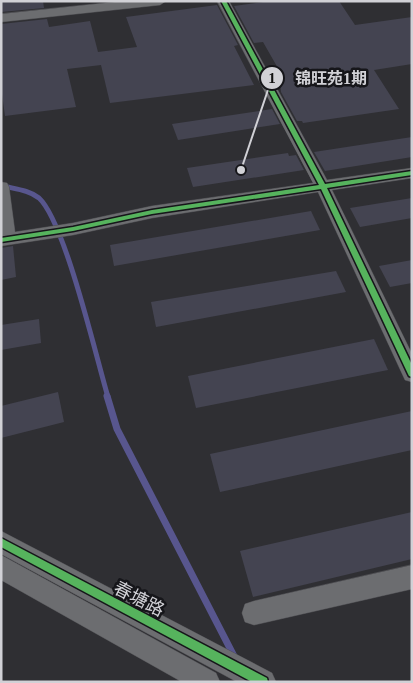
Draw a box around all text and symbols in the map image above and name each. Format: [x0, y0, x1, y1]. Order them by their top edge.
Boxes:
callout: 锦旺苑1期 [260, 62, 377, 93]
text: 锦旺苑1期 [295, 69, 367, 87]
text: 1 [268, 70, 276, 86]
street label: 春塘路 [110, 578, 168, 620]

